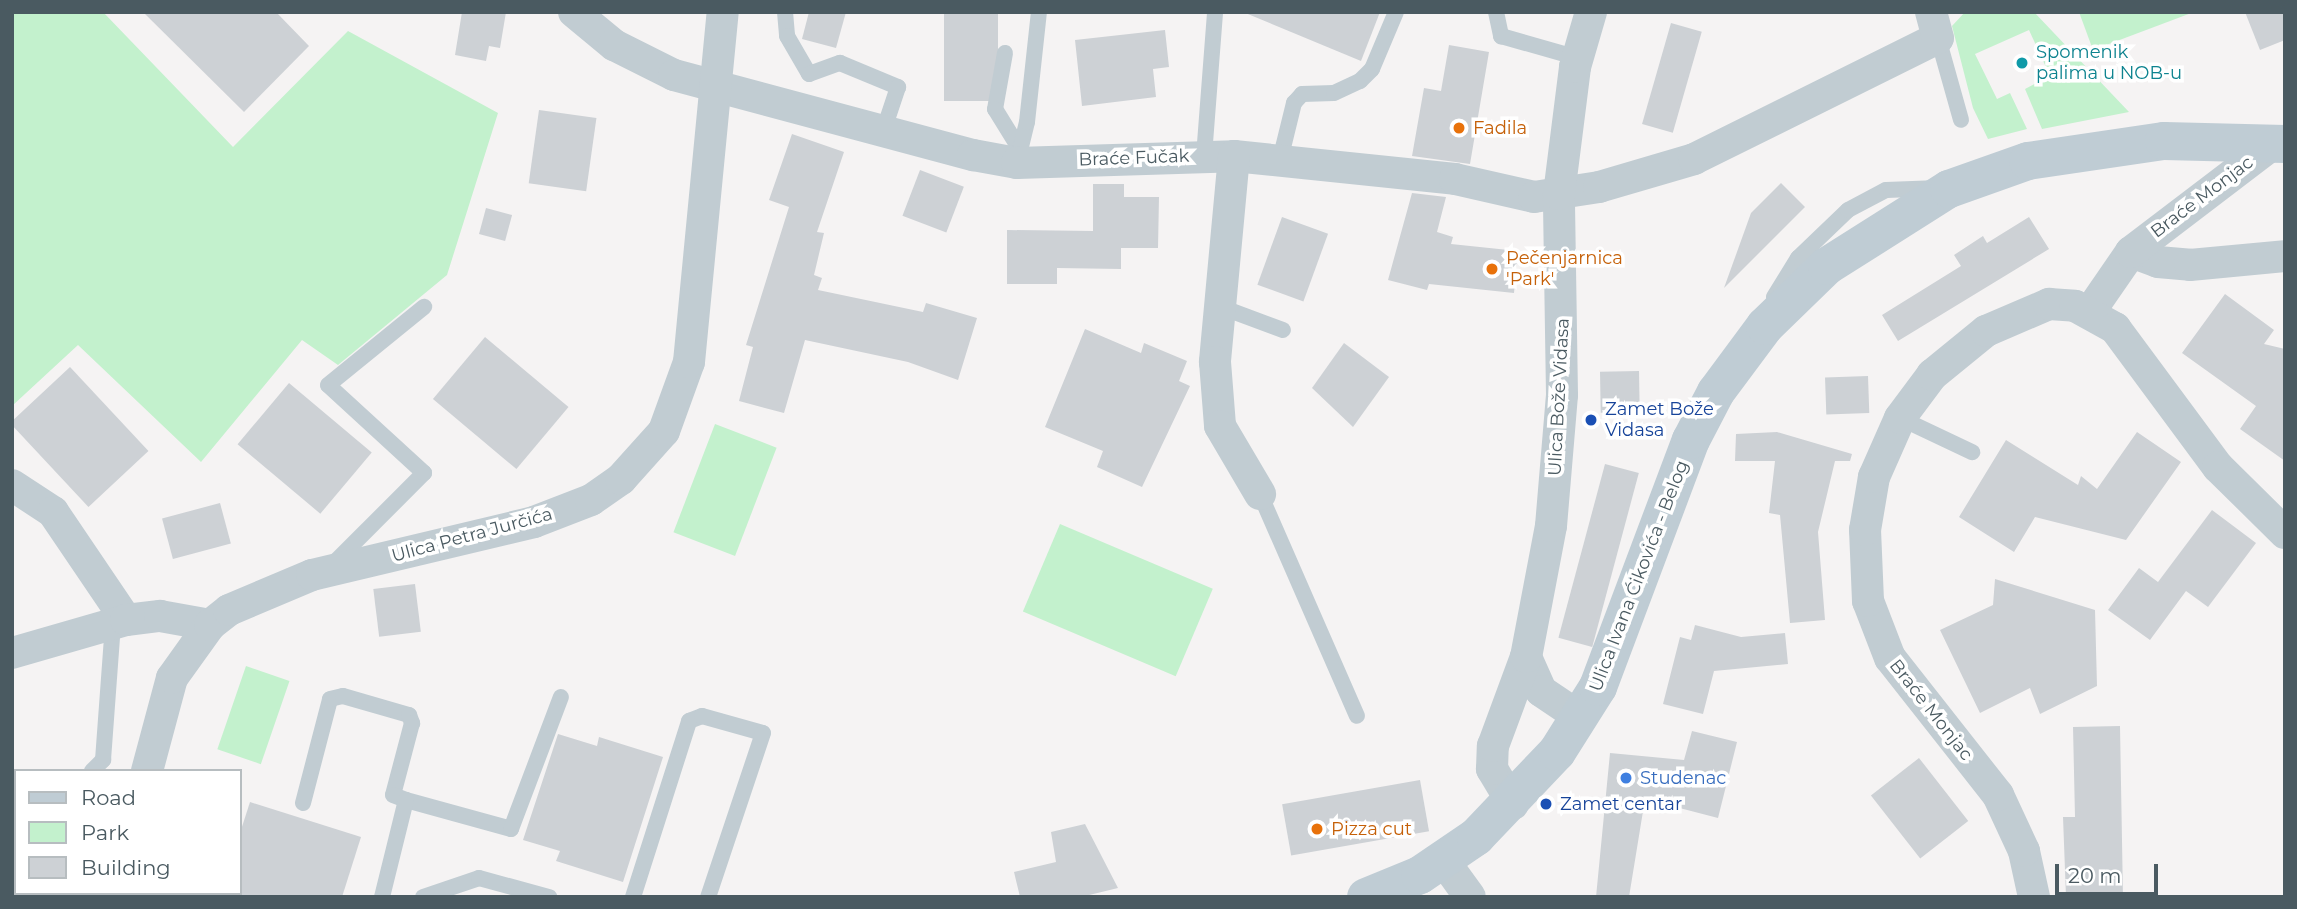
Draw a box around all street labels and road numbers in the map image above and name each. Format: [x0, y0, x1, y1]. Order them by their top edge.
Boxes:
street label: Braće Fučak [1078, 145, 1190, 171]
street label: Braće Monjac [2147, 151, 2257, 243]
street label: Ulica Bože Vidasa [1544, 318, 1574, 476]
street label: Ulica Ivana Ćikovića - Belog [1585, 457, 1693, 695]
street label: Ulica Petra Jurčića [389, 503, 555, 567]
street label: Braće Monjac [1885, 655, 1977, 765]

